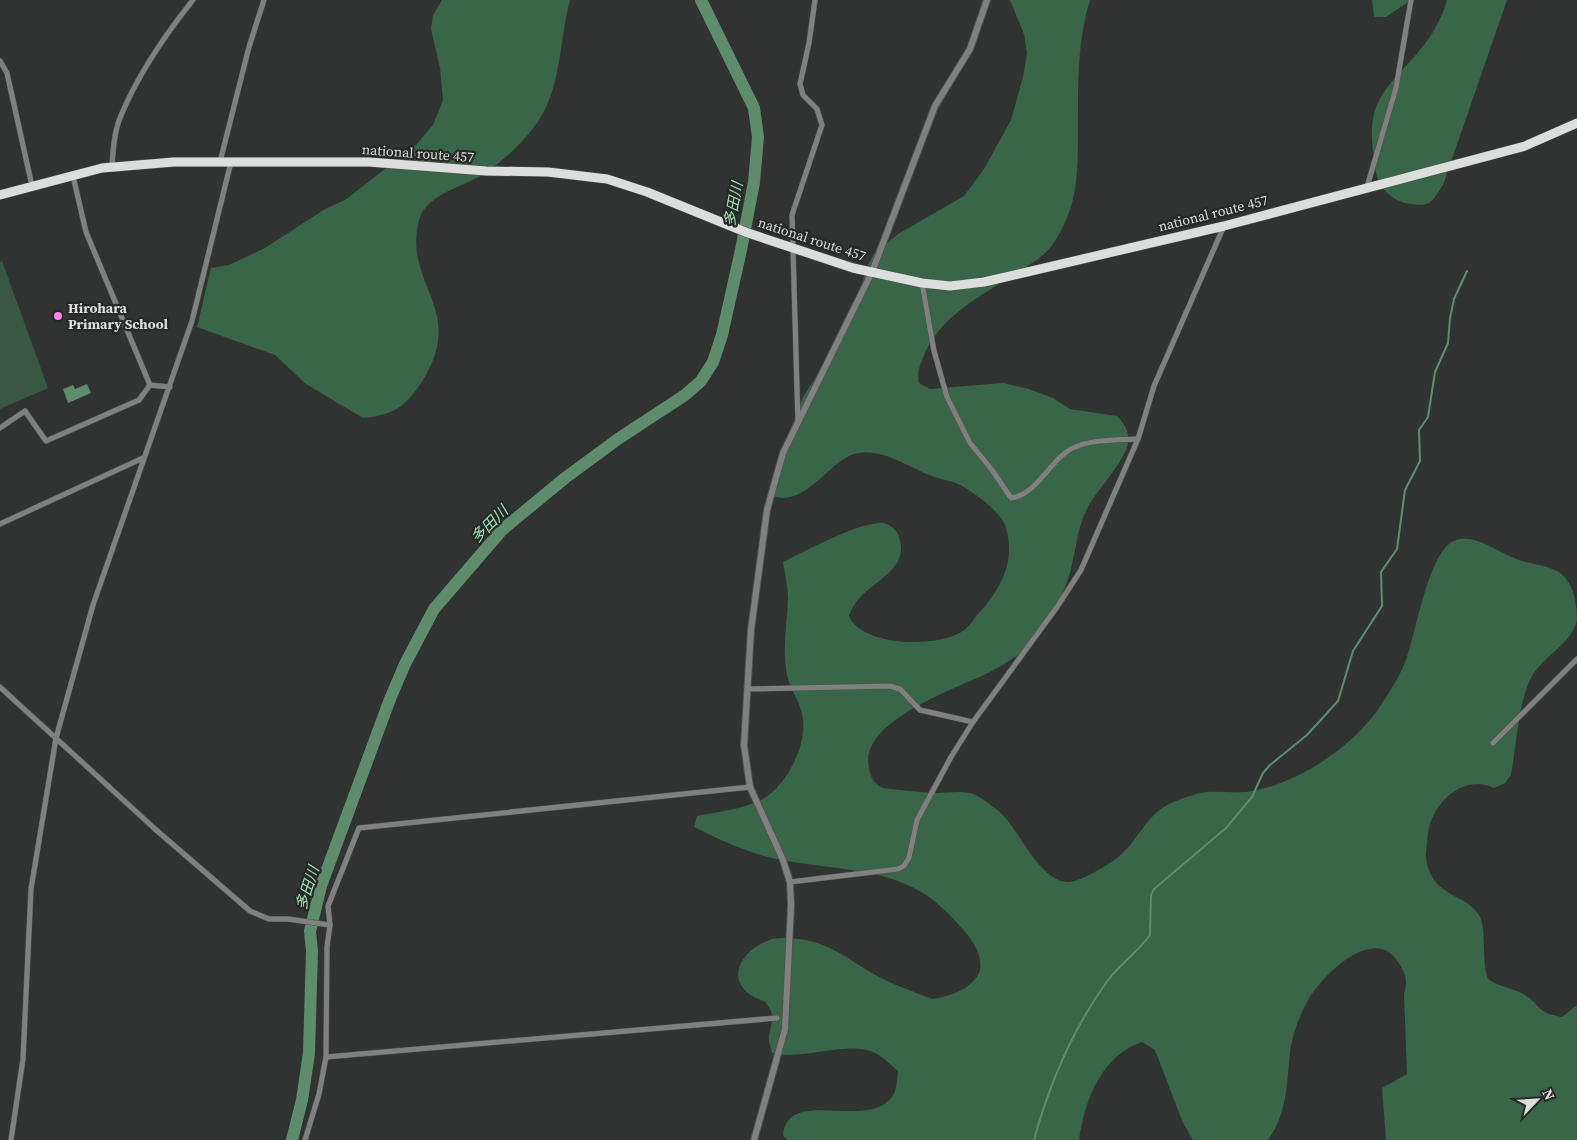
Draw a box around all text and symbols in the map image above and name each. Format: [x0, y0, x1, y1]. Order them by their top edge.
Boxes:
street label: national route 457 [361, 139, 475, 167]
water label: 多田川 [718, 178, 748, 228]
street label: national route 457 [1156, 190, 1270, 236]
street label: national route 457 [755, 212, 869, 266]
place label: Hirohara Primary School [68, 298, 169, 334]
marker: Hirohara Primary School [52, 310, 64, 322]
water label: 多田川 [466, 499, 514, 547]
water label: 多田川 [290, 861, 325, 913]
north arrow [1512, 1075, 1562, 1125]
text: N [1538, 1086, 1560, 1103]

